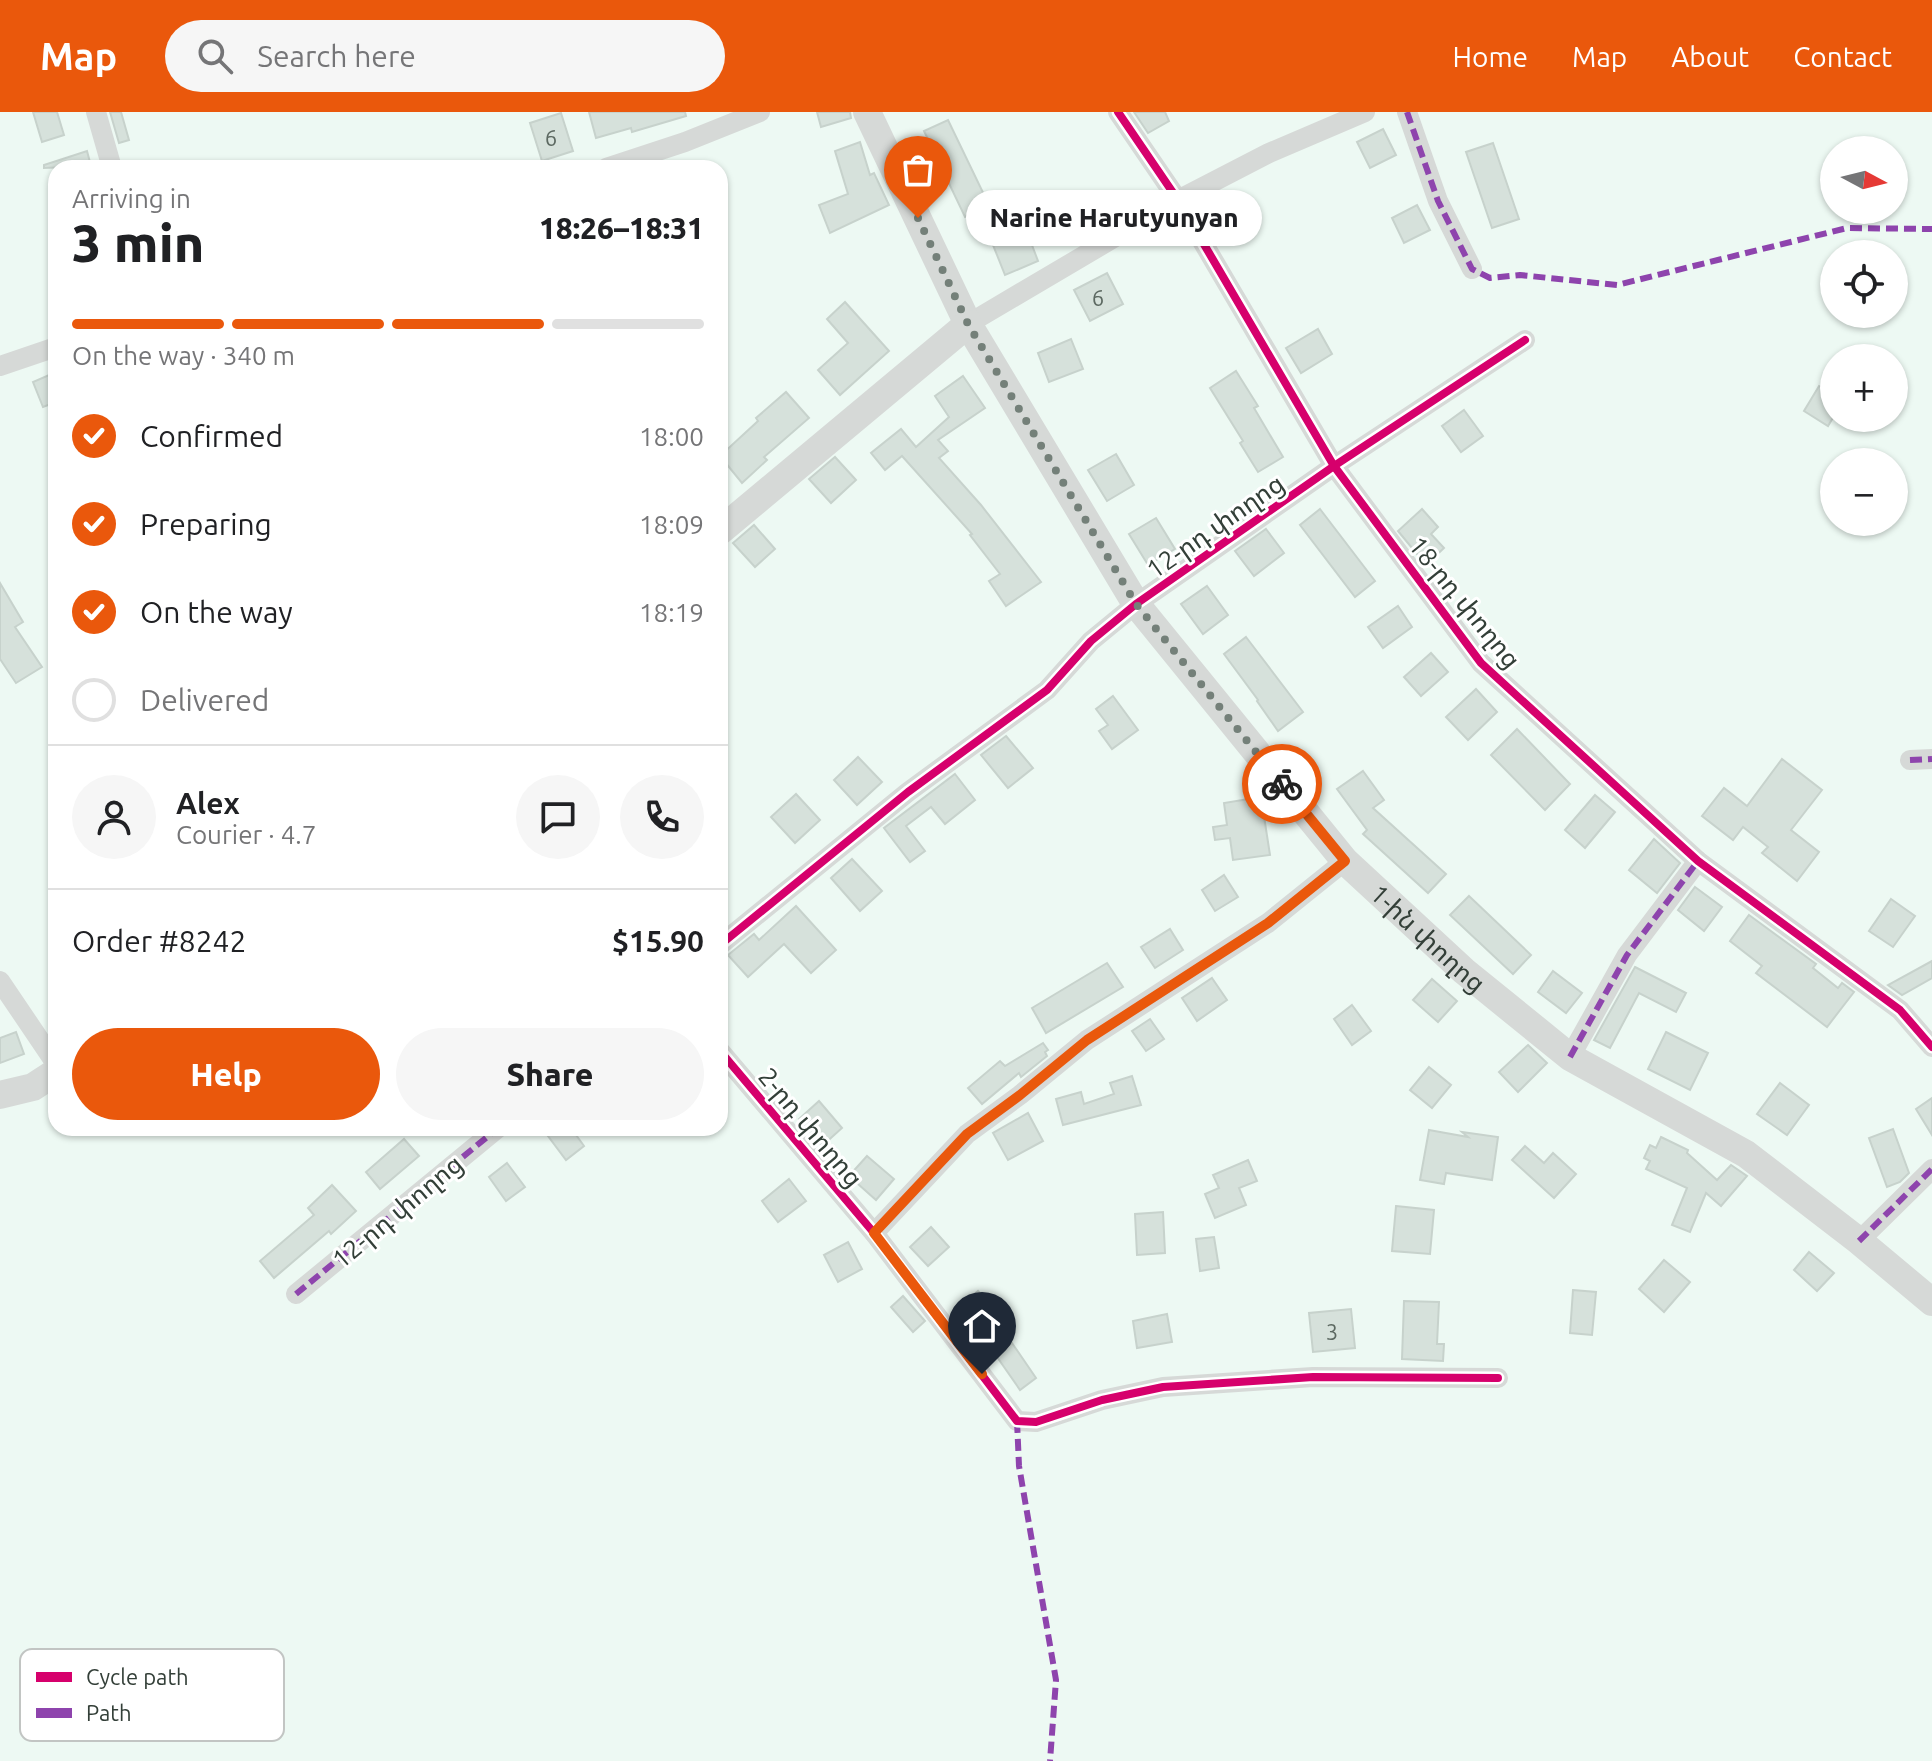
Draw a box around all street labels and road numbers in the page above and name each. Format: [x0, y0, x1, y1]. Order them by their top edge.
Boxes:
street label: 12-րդ փողոց [1141, 468, 1290, 585]
street label: 18-րդ փողոց [1402, 530, 1527, 674]
street label: 1-ին փողոց [1365, 878, 1492, 998]
street label: 2-րդ փողոց [752, 1062, 869, 1193]
street label: 12-րդ փողոց [326, 1148, 469, 1275]

